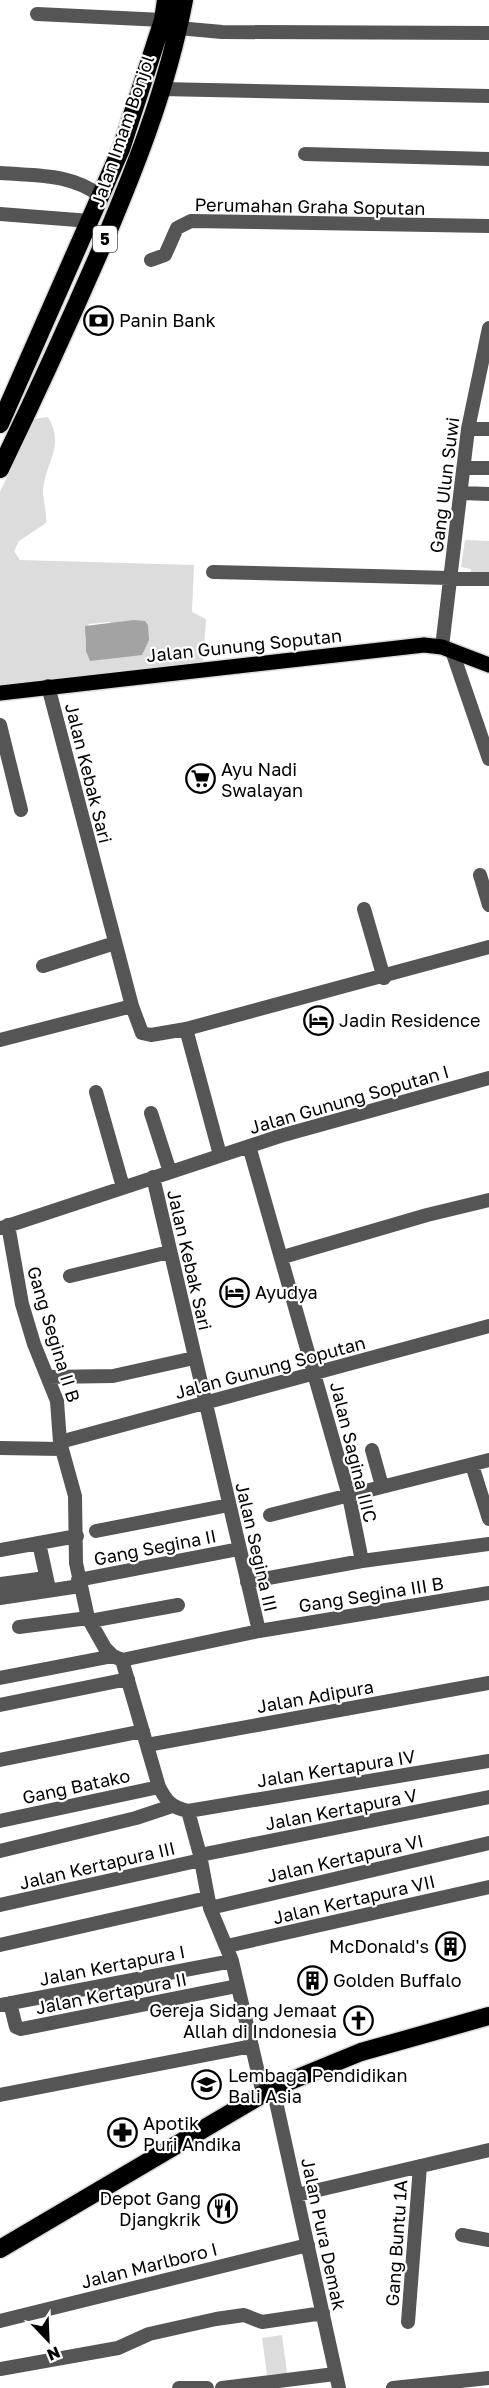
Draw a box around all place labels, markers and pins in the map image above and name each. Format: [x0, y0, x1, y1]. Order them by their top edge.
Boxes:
bank icon: Panin Bank [82, 304, 114, 336]
place label: Panin Bank [119, 309, 216, 331]
place label: Ayu Nadi Swalayan [221, 758, 303, 801]
supermarket icon: Ayu Nadi Swalayan [184, 763, 216, 795]
hotel icon: Jadin Residence [302, 1004, 334, 1036]
place label: Jadin Residence [339, 1009, 480, 1031]
hotel icon: Ayudya [218, 1276, 250, 1308]
place label: Ayudya [255, 1281, 318, 1303]
building icon: McDonald's [434, 1930, 466, 1962]
place label: McDonald's [329, 1935, 429, 1957]
building icon: Golden Buffalo [296, 1964, 328, 1996]
place label: Golden Buffalo [333, 1969, 462, 1991]
place label: Gereja Sidang Jemaat Allah di Indonesia [149, 1999, 337, 2042]
church icon: Gereja Sidang Jemaat Allah di Indonesia [342, 2004, 374, 2036]
place label: Lembaga Pendidikan Bali Asia [228, 2064, 408, 2107]
school or university icon: Lembaga Pendidikan Bali Asia [191, 2069, 223, 2101]
place label: Apotik Puri Andika [143, 2112, 241, 2155]
pharmacy icon: Apotik Puri Andika [106, 2117, 138, 2149]
place label: Depot Gang Djangkrik [99, 2187, 201, 2230]
restaurant icon: Depot Gang Djangkrik [206, 2192, 238, 2224]

